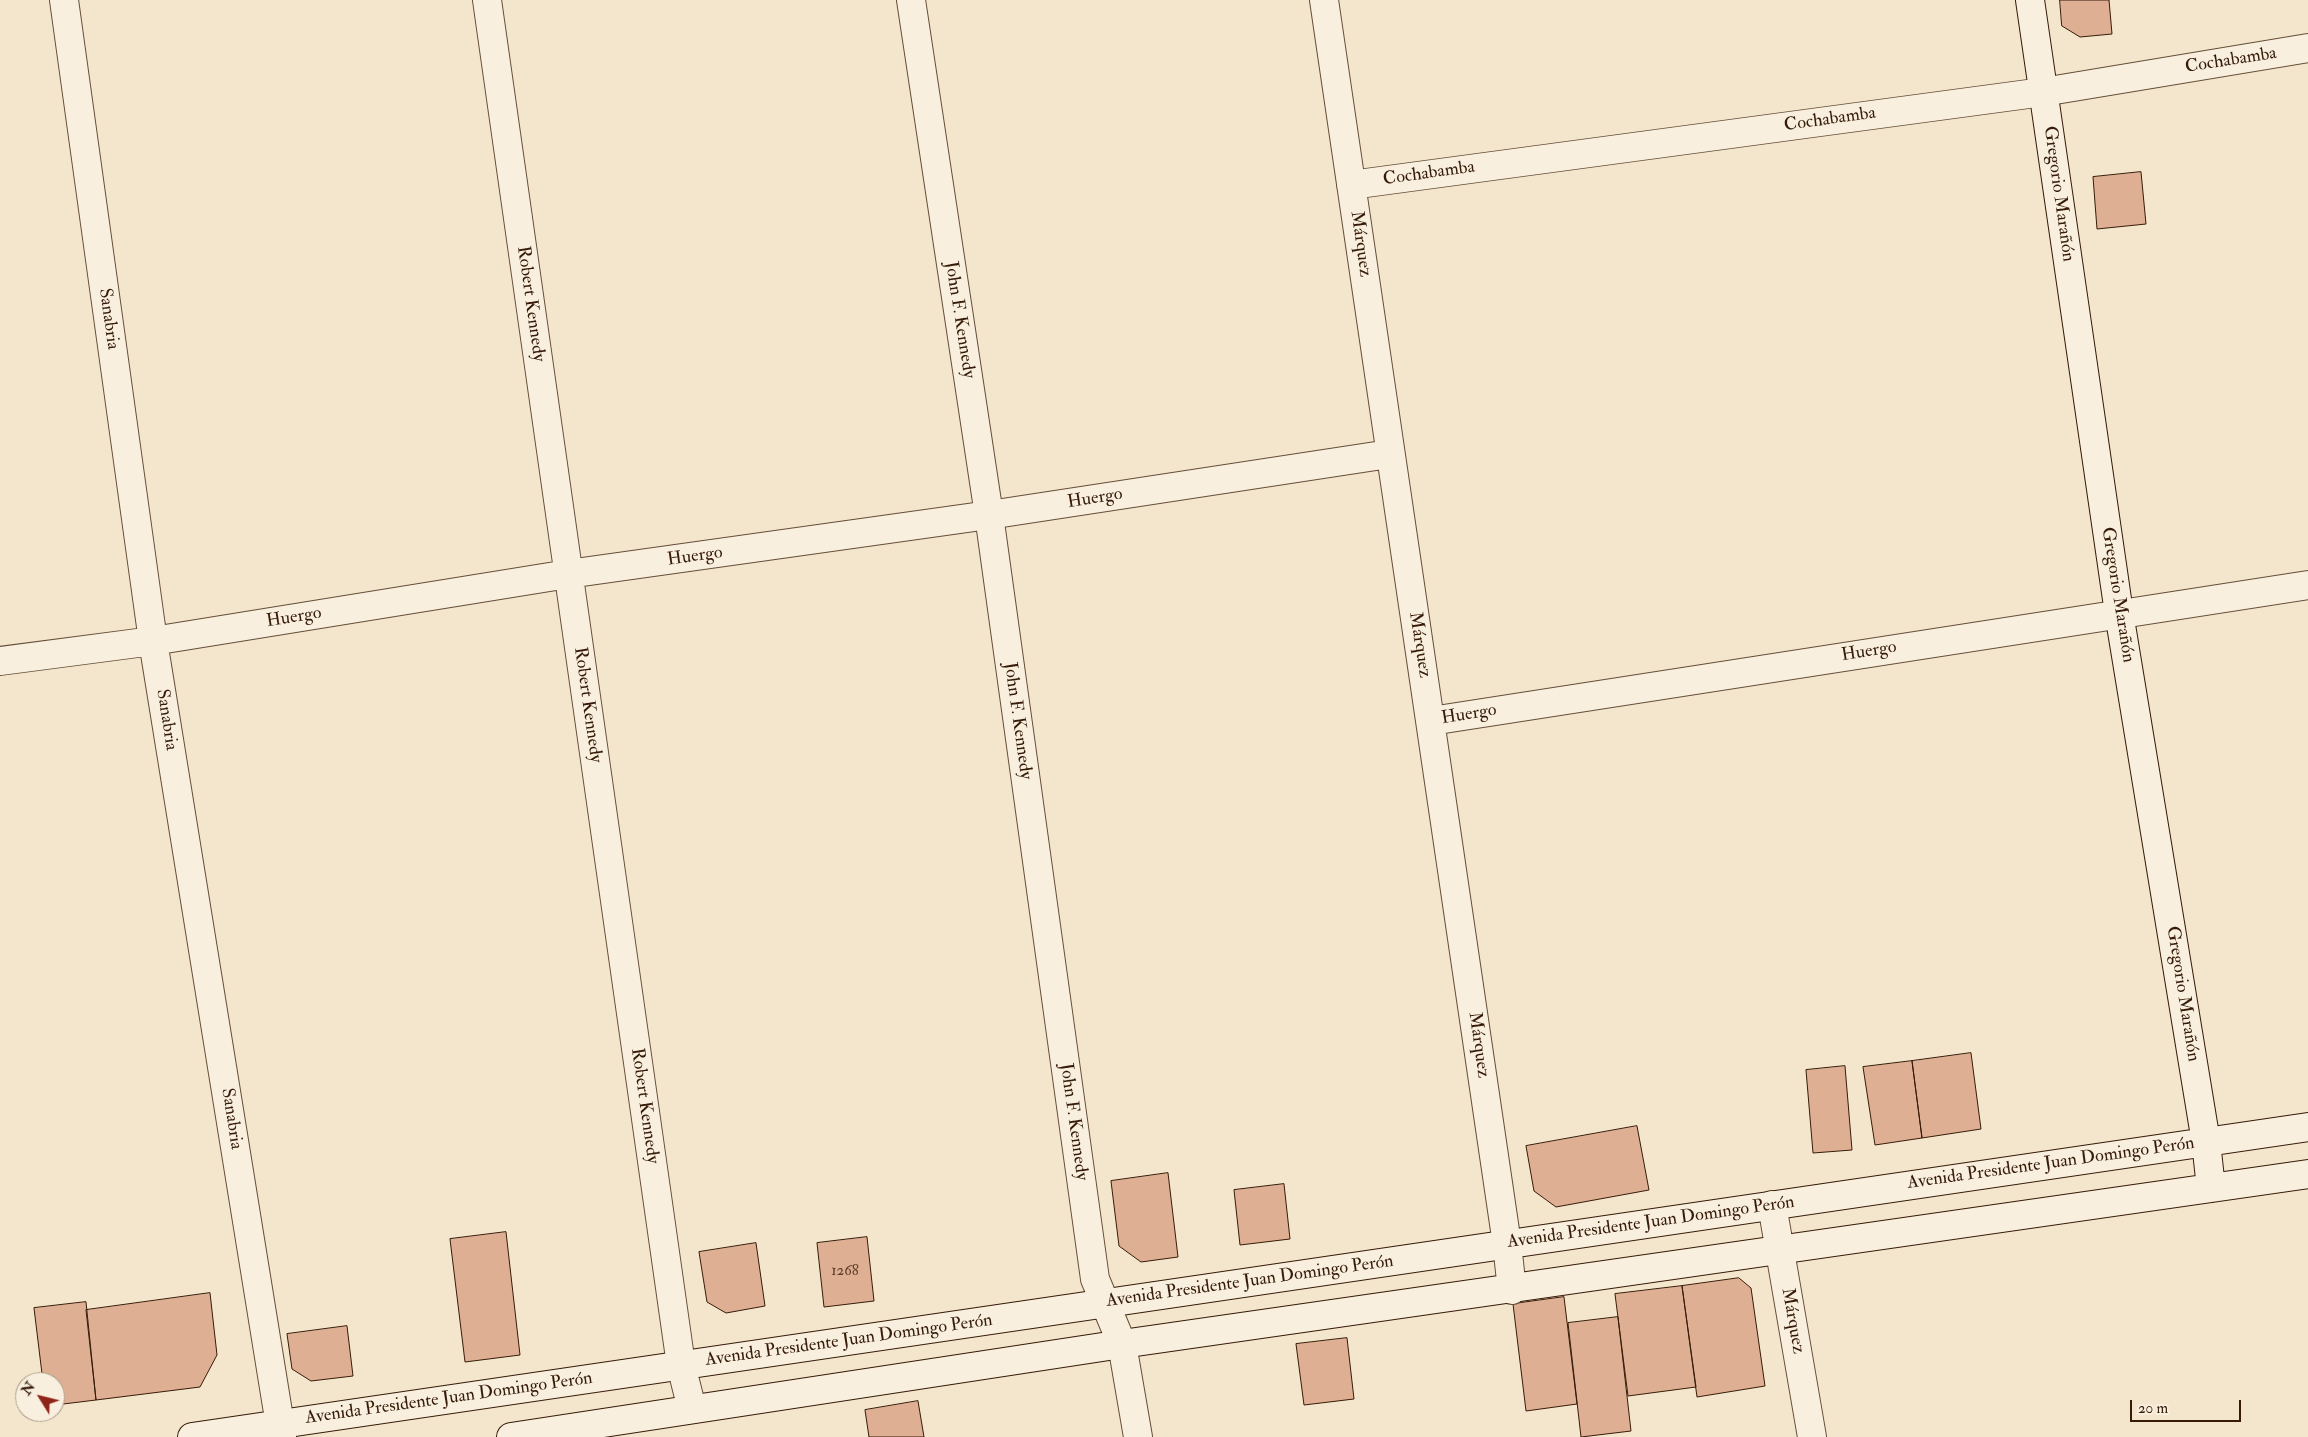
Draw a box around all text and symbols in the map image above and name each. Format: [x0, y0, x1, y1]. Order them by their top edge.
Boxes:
street label: Cochabamba [2184, 43, 2278, 79]
street label: Cochabamba [1783, 103, 1877, 137]
street label: Gregorio Marañón [2038, 125, 2078, 263]
street label: Cochabamba [1382, 157, 1476, 191]
street label: Márquez [1345, 210, 1375, 278]
street label: Robert Kennedy [511, 245, 549, 363]
street label: John F. Kennedy [939, 260, 979, 380]
street label: Sanabria [93, 287, 123, 351]
street label: Huergo [1066, 484, 1124, 514]
street label: Gregorio Marañón [2096, 526, 2138, 664]
street label: Huergo [666, 542, 724, 572]
street label: Huergo [265, 603, 323, 633]
street label: Márquez [1403, 611, 1435, 679]
street label: Huergo [1840, 637, 1898, 667]
street label: Robert Kennedy [568, 646, 606, 764]
street label: John F. Kennedy [998, 661, 1036, 781]
street label: Sanabria [151, 688, 181, 752]
street label: Huergo [1440, 700, 1498, 730]
street label: Gregorio Marañón [2161, 925, 2203, 1063]
street label: Márquez [1463, 1011, 1493, 1079]
street label: Robert Kennedy [625, 1047, 663, 1165]
street label: John F. Kennedy [1054, 1062, 1092, 1182]
street label: Sanabria [216, 1087, 246, 1151]
street label: Avenida Presidente Juan Domingo Perón [1906, 1133, 2196, 1195]
street label: Avenida Presidente Juan Domingo Perón [1506, 1192, 1796, 1254]
street label: Avenida Presidente Juan Domingo Perón [1105, 1251, 1395, 1313]
house number: 1268 [831, 1263, 859, 1281]
street label: Márquez [1776, 1286, 1808, 1356]
street label: Avenida Presidente Juan Domingo Perón [704, 1310, 994, 1372]
street label: Avenida Presidente Juan Domingo Perón [304, 1368, 594, 1430]
north arrow [15, 1372, 65, 1422]
text: N [18, 1378, 39, 1399]
scale bar [2133, 1390, 2244, 1422]
text: 20 m [2138, 1399, 2168, 1418]

